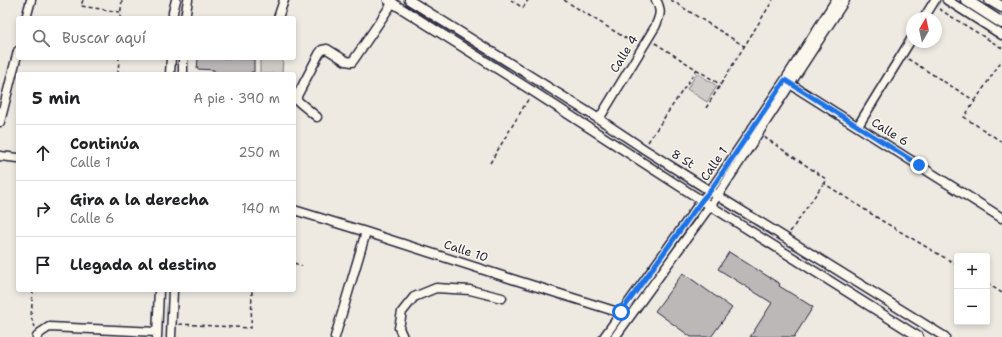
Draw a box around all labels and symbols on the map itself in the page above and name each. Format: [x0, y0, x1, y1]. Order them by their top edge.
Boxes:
north arrow [906, 12, 942, 48]
street label: Calle 4 [606, 32, 642, 76]
street label: Calle 6 [868, 114, 912, 150]
street label: Calle 1 [697, 144, 731, 184]
street label: 8 St [668, 146, 698, 172]
route end [910, 156, 928, 174]
street label: Calle 10 [442, 236, 490, 266]
route start [612, 303, 630, 321]

